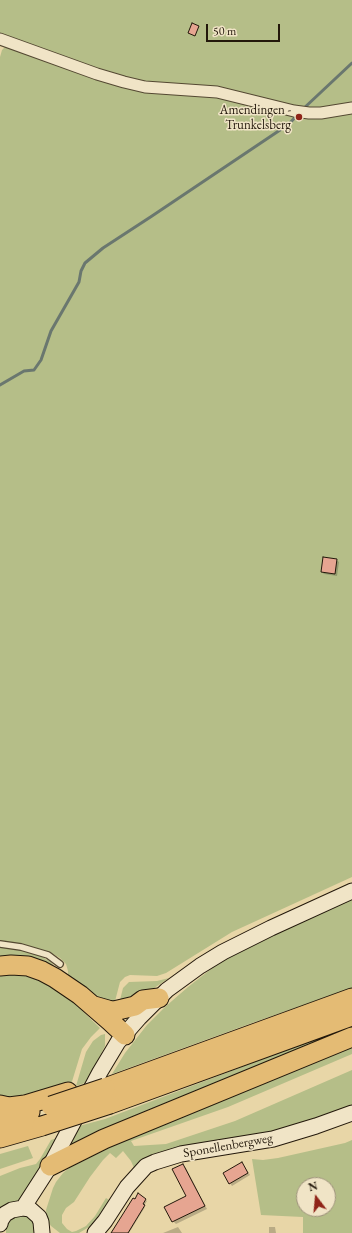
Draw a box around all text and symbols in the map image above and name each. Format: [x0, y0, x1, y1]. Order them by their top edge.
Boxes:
scale bar [208, 16, 282, 42]
text: 50 m [213, 23, 236, 39]
place label: Amendingen - Trunkelsberg [220, 102, 291, 133]
marker: Amendingen - Trunkelsberg [294, 112, 304, 122]
street label: Sponellenbergweg [182, 1130, 274, 1162]
north arrow [296, 1177, 336, 1217]
text: N [307, 1178, 319, 1194]

